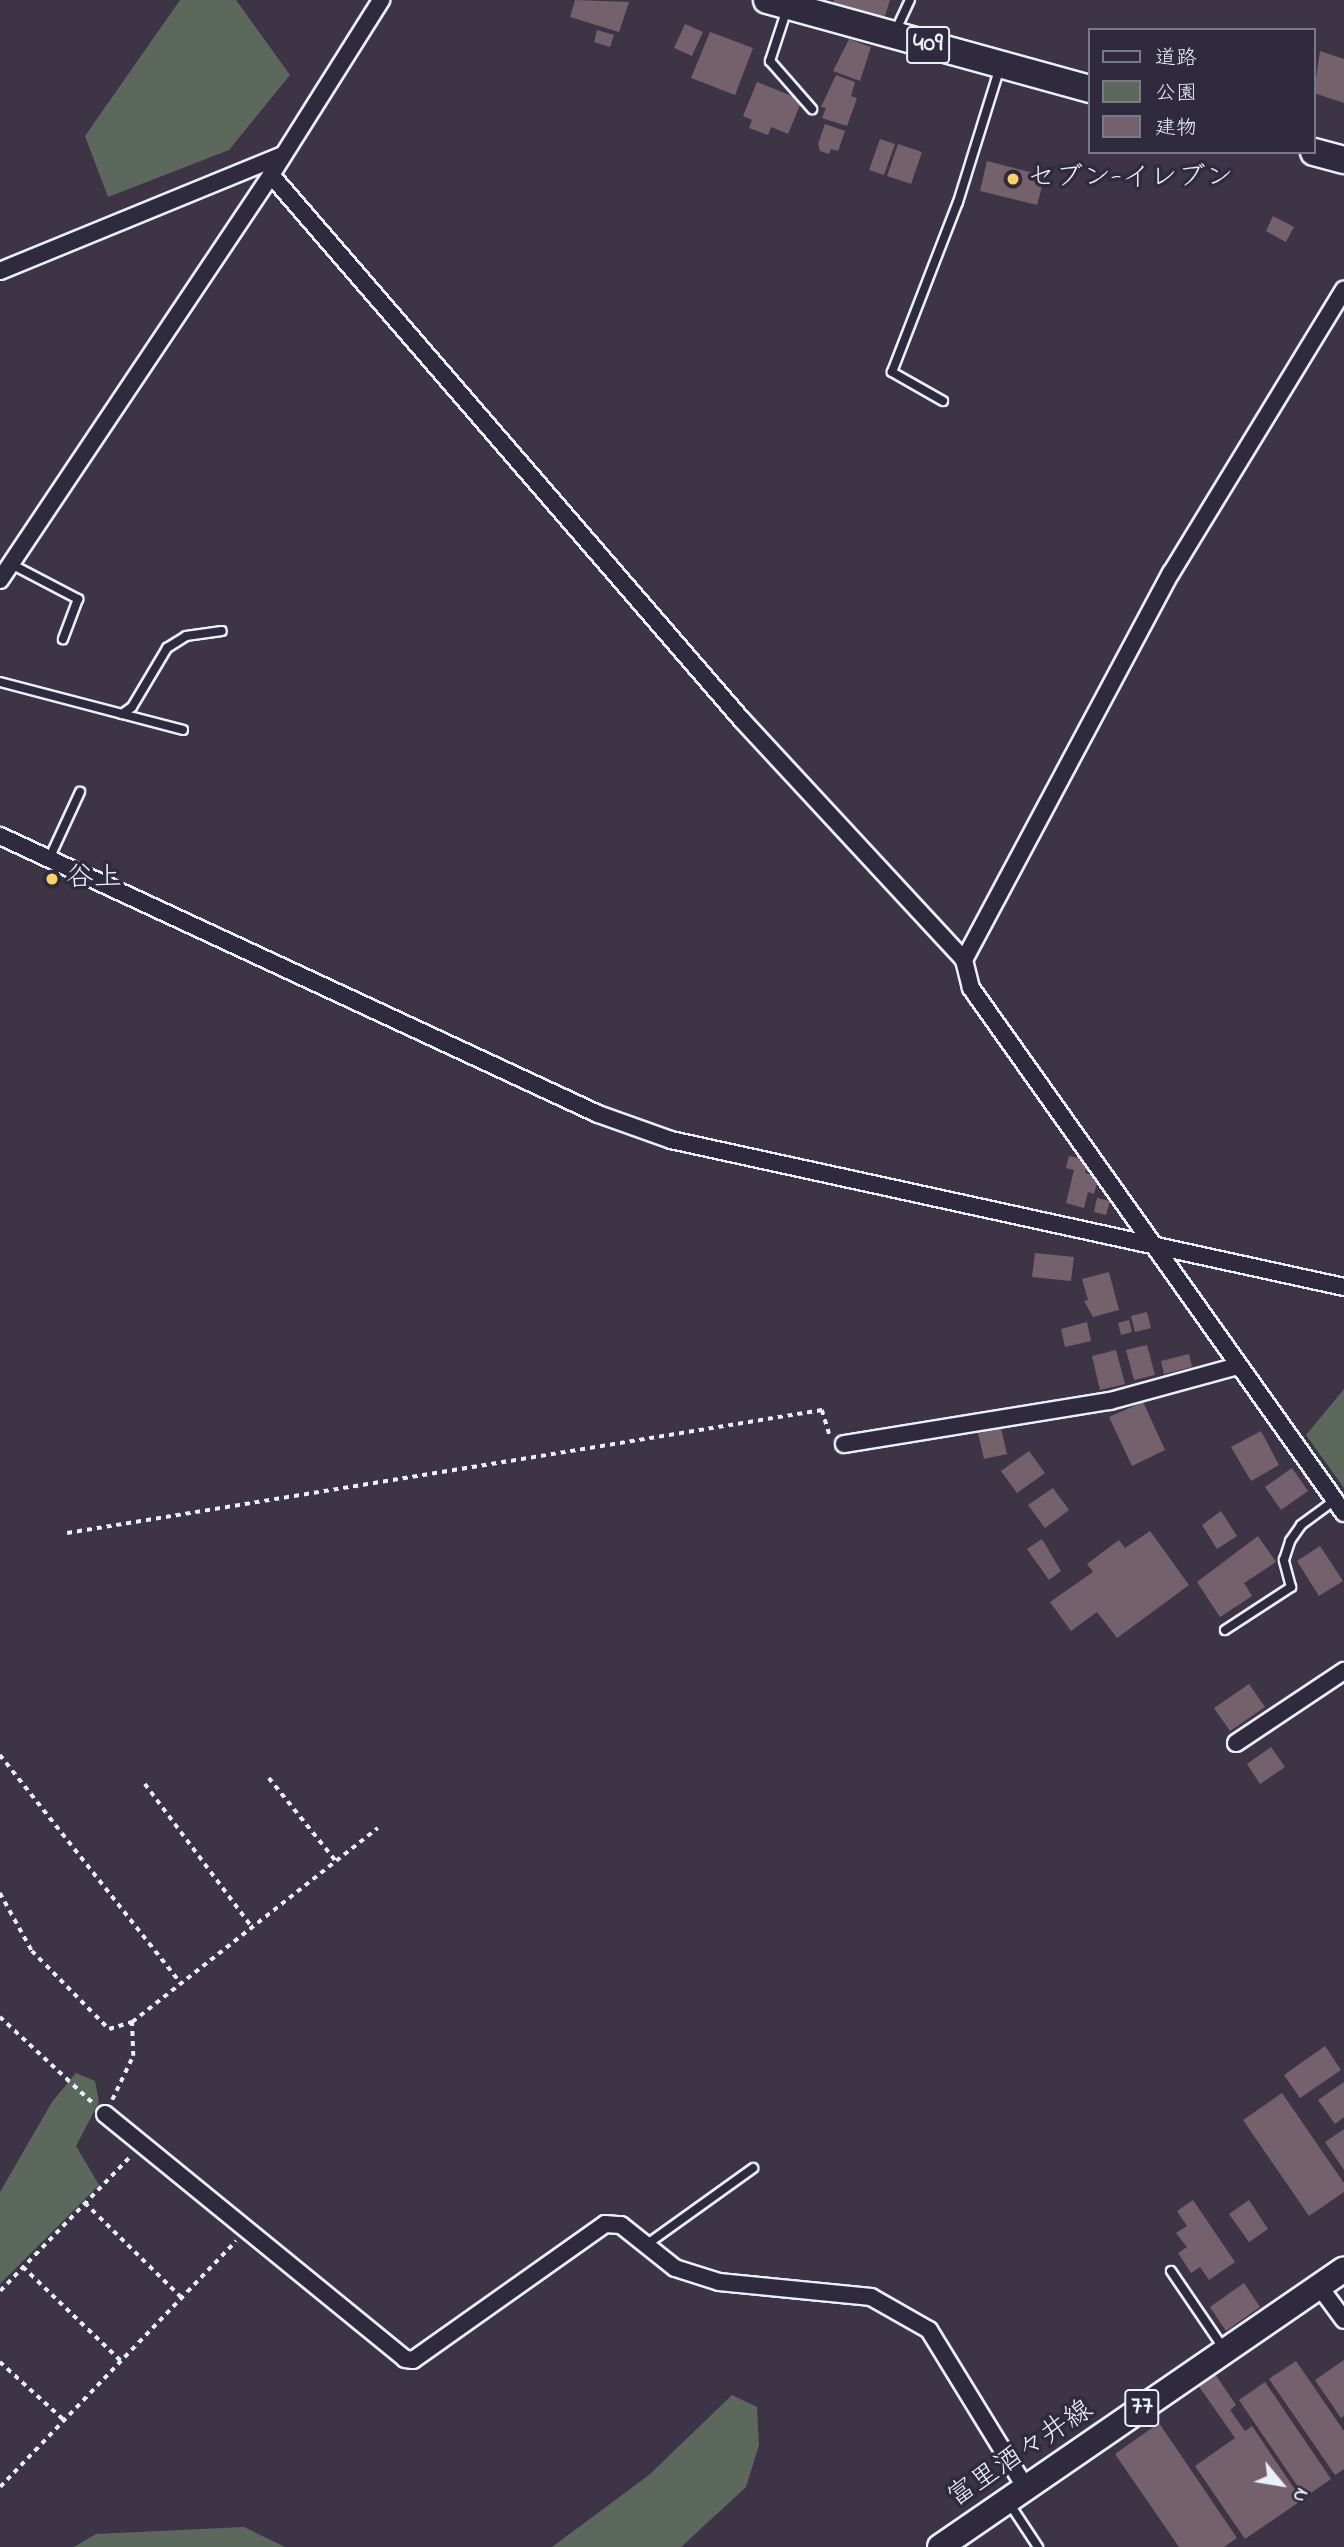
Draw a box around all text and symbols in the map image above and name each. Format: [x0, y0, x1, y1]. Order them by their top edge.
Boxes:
road number: 409 [905, 22, 951, 68]
legend [1088, 28, 1316, 154]
text: 道路 [1155, 44, 1197, 74]
text: 公園 [1155, 79, 1197, 109]
text: 建物 [1155, 114, 1197, 144]
place label: セブン-イレブン [1027, 162, 1233, 196]
marker: セブン-イレブン [1005, 171, 1021, 187]
place label: 谷上 [66, 862, 122, 896]
marker: 谷上 [44, 871, 60, 887]
road number: 77 [1123, 2386, 1161, 2430]
street label: 富里酒々井線 [942, 2394, 1100, 2516]
north arrow [1246, 2449, 1316, 2519]
text: N [1285, 2482, 1315, 2507]

